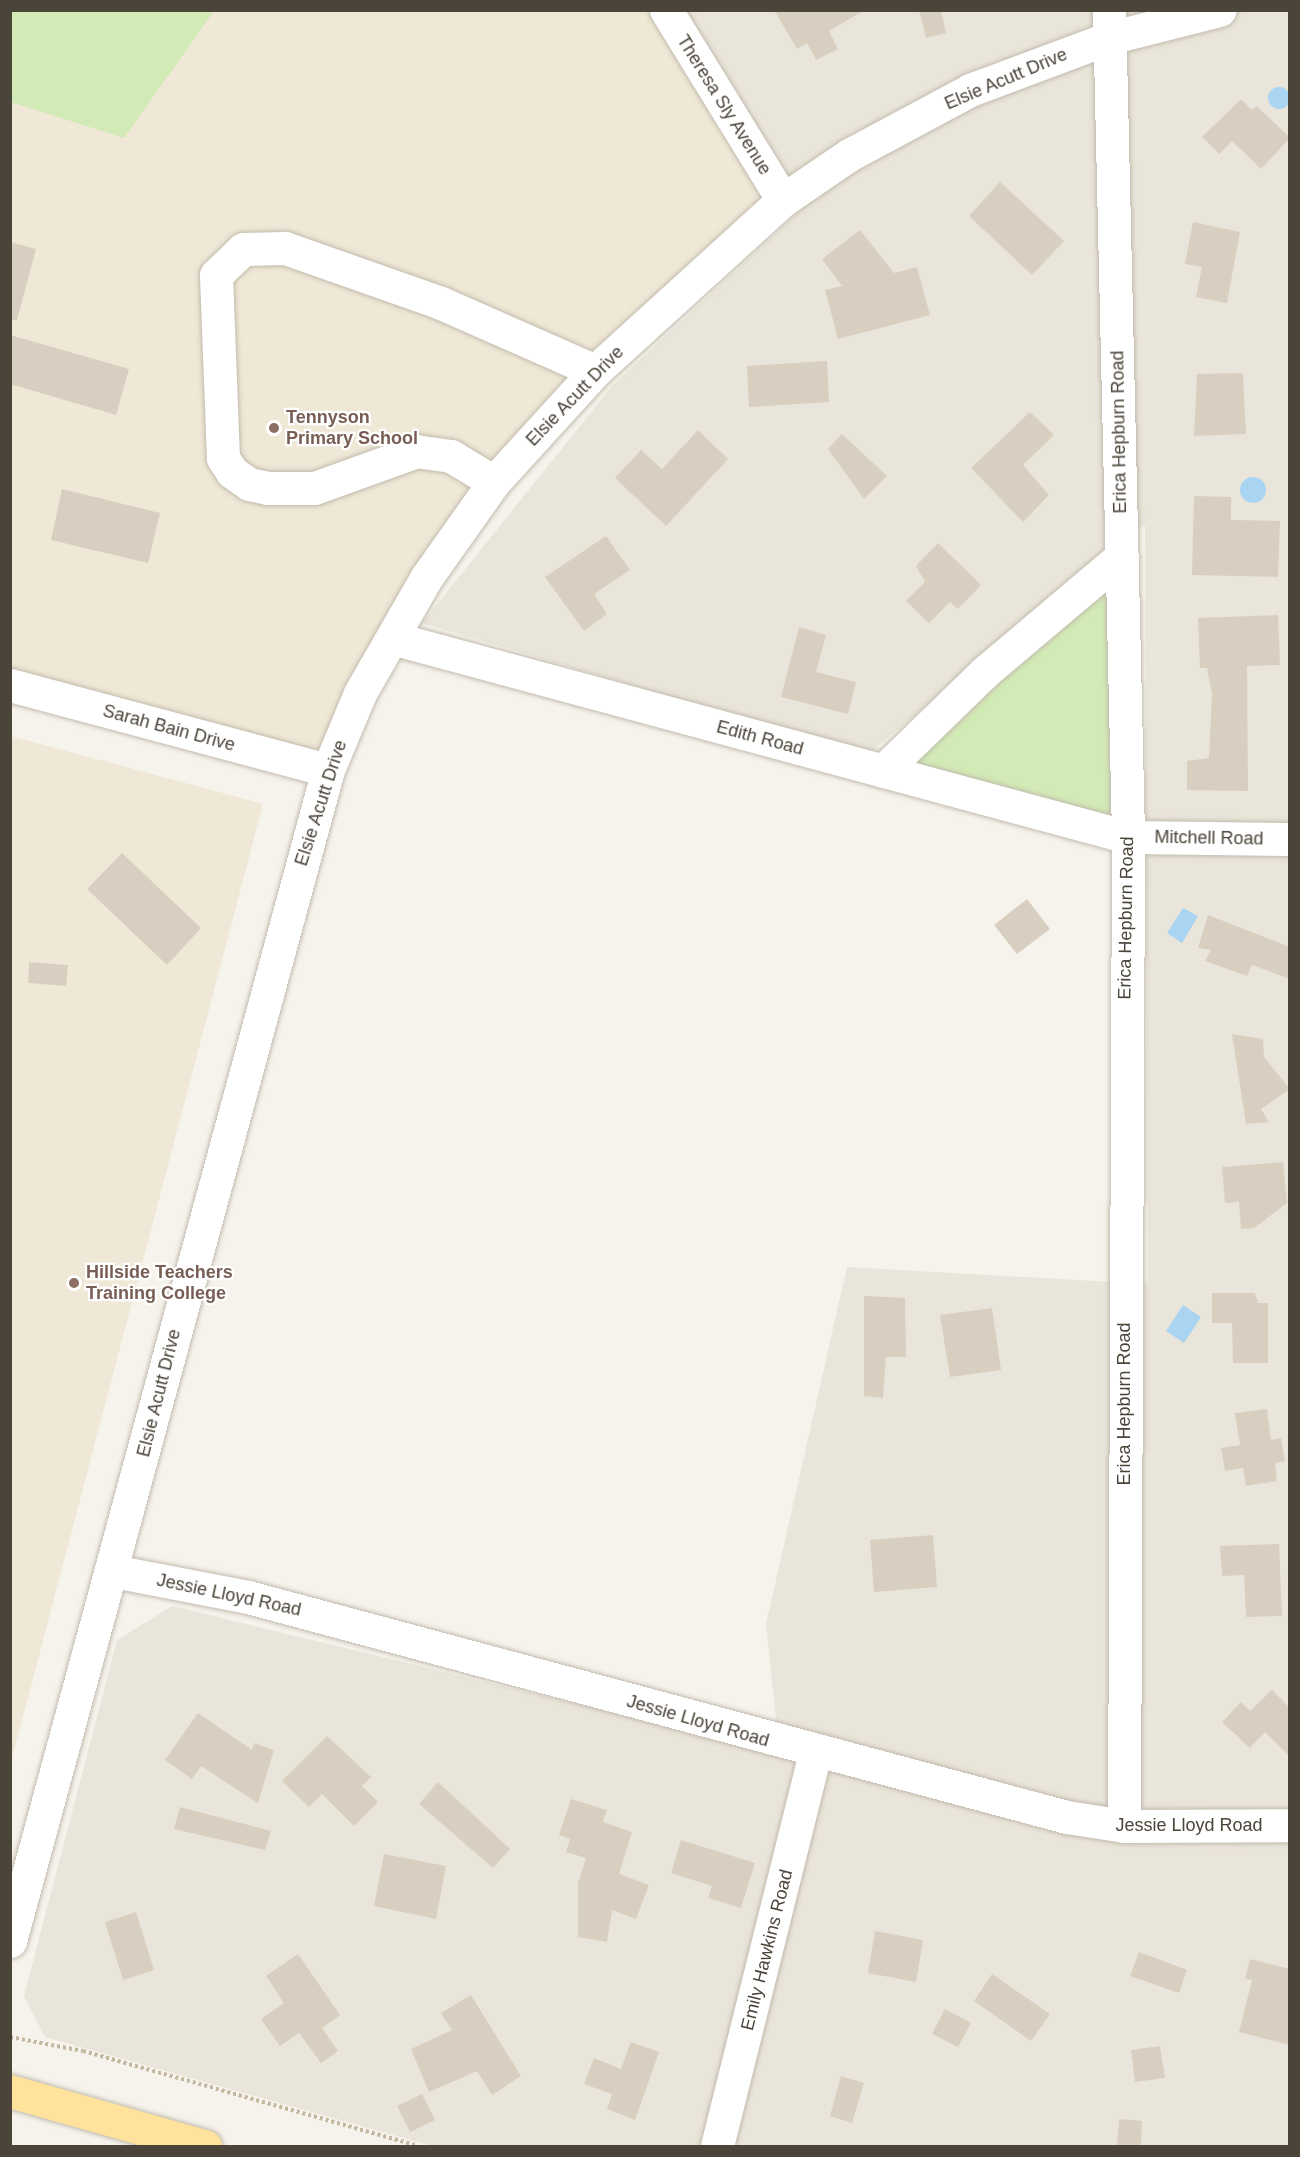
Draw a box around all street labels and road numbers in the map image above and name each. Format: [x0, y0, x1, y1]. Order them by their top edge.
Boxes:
street label: Theresa Sly Avenue [672, 31, 776, 179]
street label: Elsie Acutt Drive [941, 43, 1071, 115]
street label: Elsie Acutt Drive [521, 341, 629, 451]
street label: Erica Hepburn Road [1107, 350, 1131, 514]
street label: Sarah Bain Drive [100, 700, 238, 756]
street label: Edith Road [714, 716, 806, 760]
street label: Elsie Acutt Drive [290, 737, 352, 869]
street label: Mitchell Road [1154, 826, 1264, 850]
street label: Erica Hepburn Road [1114, 836, 1138, 1000]
street label: Erica Hepburn Road [1113, 1322, 1135, 1486]
street label: Elsie Acutt Drive [133, 1326, 185, 1460]
street label: Jessie Lloyd Road [155, 1569, 303, 1621]
street label: Jessie Lloyd Road [624, 1690, 772, 1752]
street label: Jessie Lloyd Road [1115, 1814, 1263, 1836]
street label: Emily Hawkins Road [737, 1867, 797, 2033]

